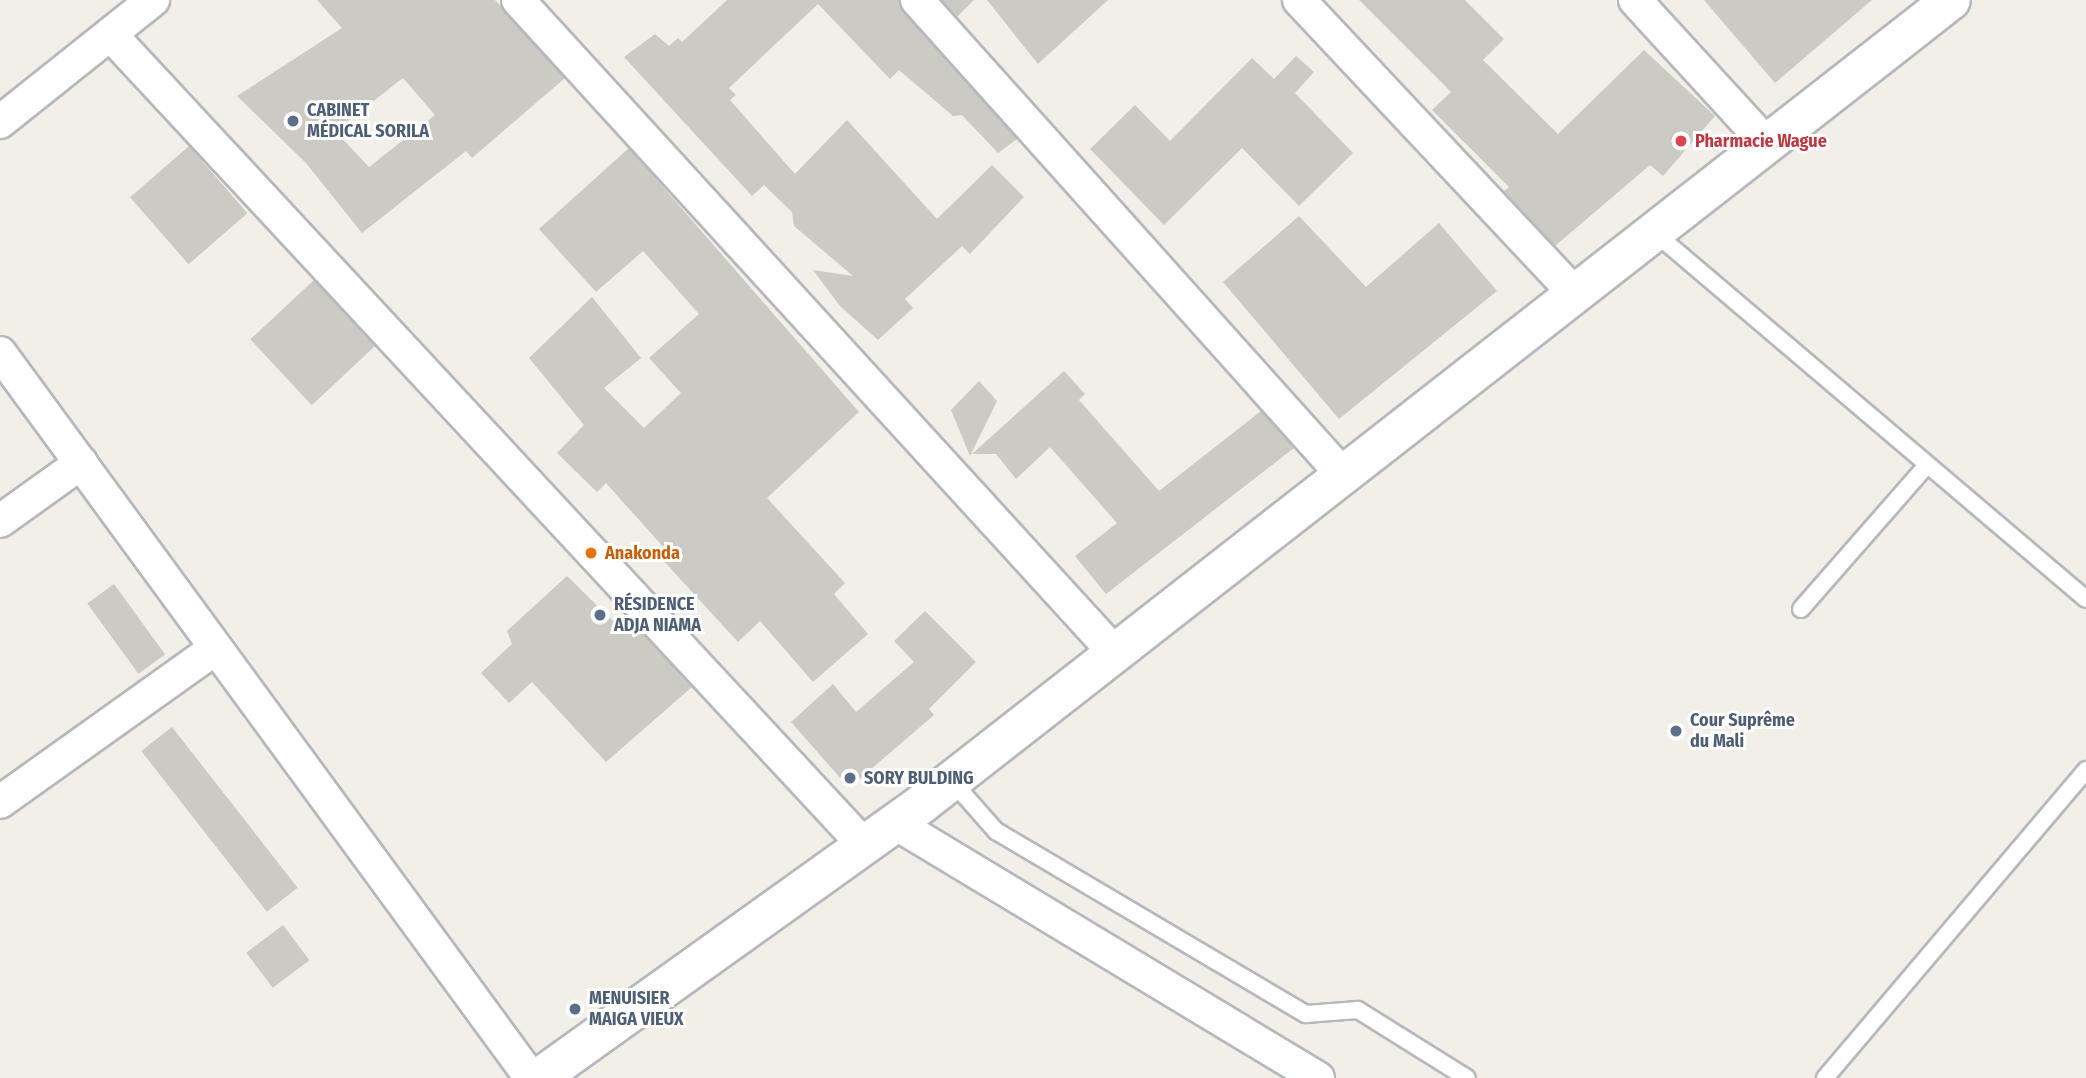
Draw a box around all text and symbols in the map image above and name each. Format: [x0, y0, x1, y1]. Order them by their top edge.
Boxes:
place label: CABINET MÉDICAL SORILA [307, 100, 429, 142]
marker: CABINET MÉDICAL SORILA [285, 113, 301, 129]
place label: Pharmacie Wague [1695, 130, 1827, 152]
marker: Pharmacie Wague [1673, 133, 1689, 149]
place label: Anakonda [605, 542, 680, 564]
marker: Anakonda [583, 545, 599, 561]
place label: RÉSIDENCE ADJA NIAMA [614, 594, 701, 636]
marker: RÉSIDENCE ADJA NIAMA [592, 607, 608, 623]
place label: Cour Suprême du Mali [1690, 710, 1795, 752]
marker: Cour Suprême du Mali [1668, 723, 1684, 739]
place label: SORY BULDING [864, 767, 974, 789]
marker: SORY BULDING [842, 770, 858, 786]
place label: MENUISIER MAIGA VIEUX [589, 988, 683, 1030]
marker: MENUISIER MAIGA VIEUX [567, 1001, 583, 1017]

